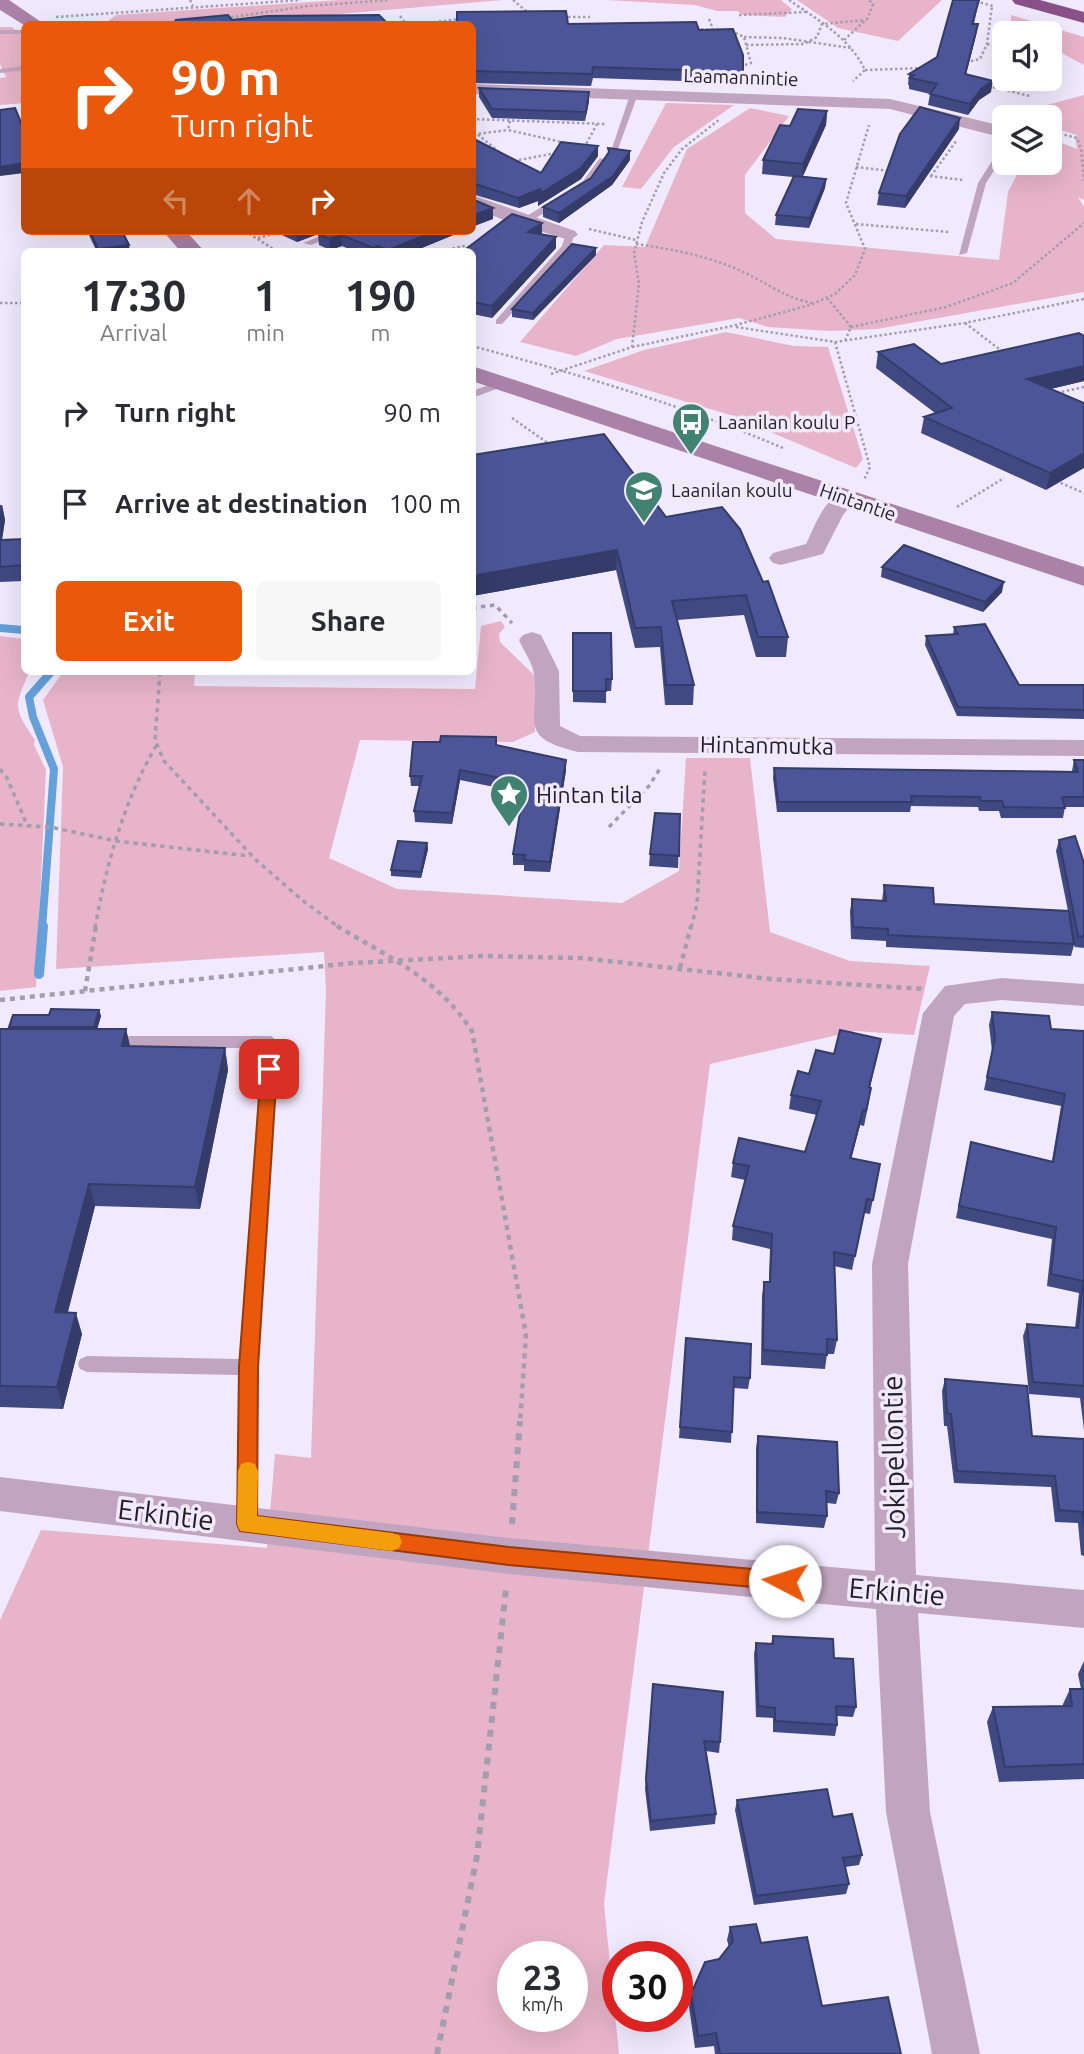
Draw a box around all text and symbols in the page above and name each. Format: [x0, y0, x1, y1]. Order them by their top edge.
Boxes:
map controls [992, 21, 1062, 175]
button: sound [992, 21, 1062, 91]
icon: right [56, 49, 147, 140]
text: 90 m [171, 49, 280, 104]
street label: Laamannintie [683, 64, 799, 90]
button: layers [992, 105, 1062, 175]
text: Turn right [171, 107, 313, 143]
icon: left [157, 182, 195, 220]
icon: ahead [230, 182, 268, 220]
icon: right [303, 182, 341, 220]
text: 17:30 [81, 272, 186, 319]
text: 1 [254, 272, 277, 319]
text: 190 [345, 272, 416, 319]
text: Arrival [100, 320, 167, 345]
text: min [246, 320, 285, 345]
text: m [370, 320, 390, 345]
icon: right [56, 394, 94, 432]
text: Turn right [115, 398, 236, 427]
text: 90 m [383, 398, 441, 427]
bus stop icon: Laanilan koulu P [670, 401, 712, 456]
place label: Laanilan koulu P [718, 411, 855, 433]
school or university icon: Laanilan koulu [623, 469, 665, 524]
place label: Laanilan koulu [671, 479, 793, 501]
street label: Hintantie [817, 479, 899, 525]
icon: arrive [56, 485, 94, 523]
text: Arrive at destination [115, 489, 368, 518]
text: 100 m [389, 489, 461, 518]
button: Exit [56, 581, 242, 661]
button: Share [256, 581, 441, 661]
street label: Hintanmutka [700, 731, 834, 759]
place icon: Hintan tila [488, 773, 530, 828]
place label: Hintan tila [536, 782, 643, 807]
pin [239, 1039, 299, 1099]
icon: arrive [250, 1050, 288, 1088]
street label: Jokipellontie [876, 1375, 910, 1539]
street label: Erkintie [116, 1493, 216, 1535]
position arrow [748, 1544, 822, 1618]
street label: Erkintie [848, 1571, 946, 1611]
speed limit sign: 30 [602, 1941, 693, 2032]
text: 23 [523, 1957, 562, 1997]
text: km/h [522, 1994, 563, 2014]

